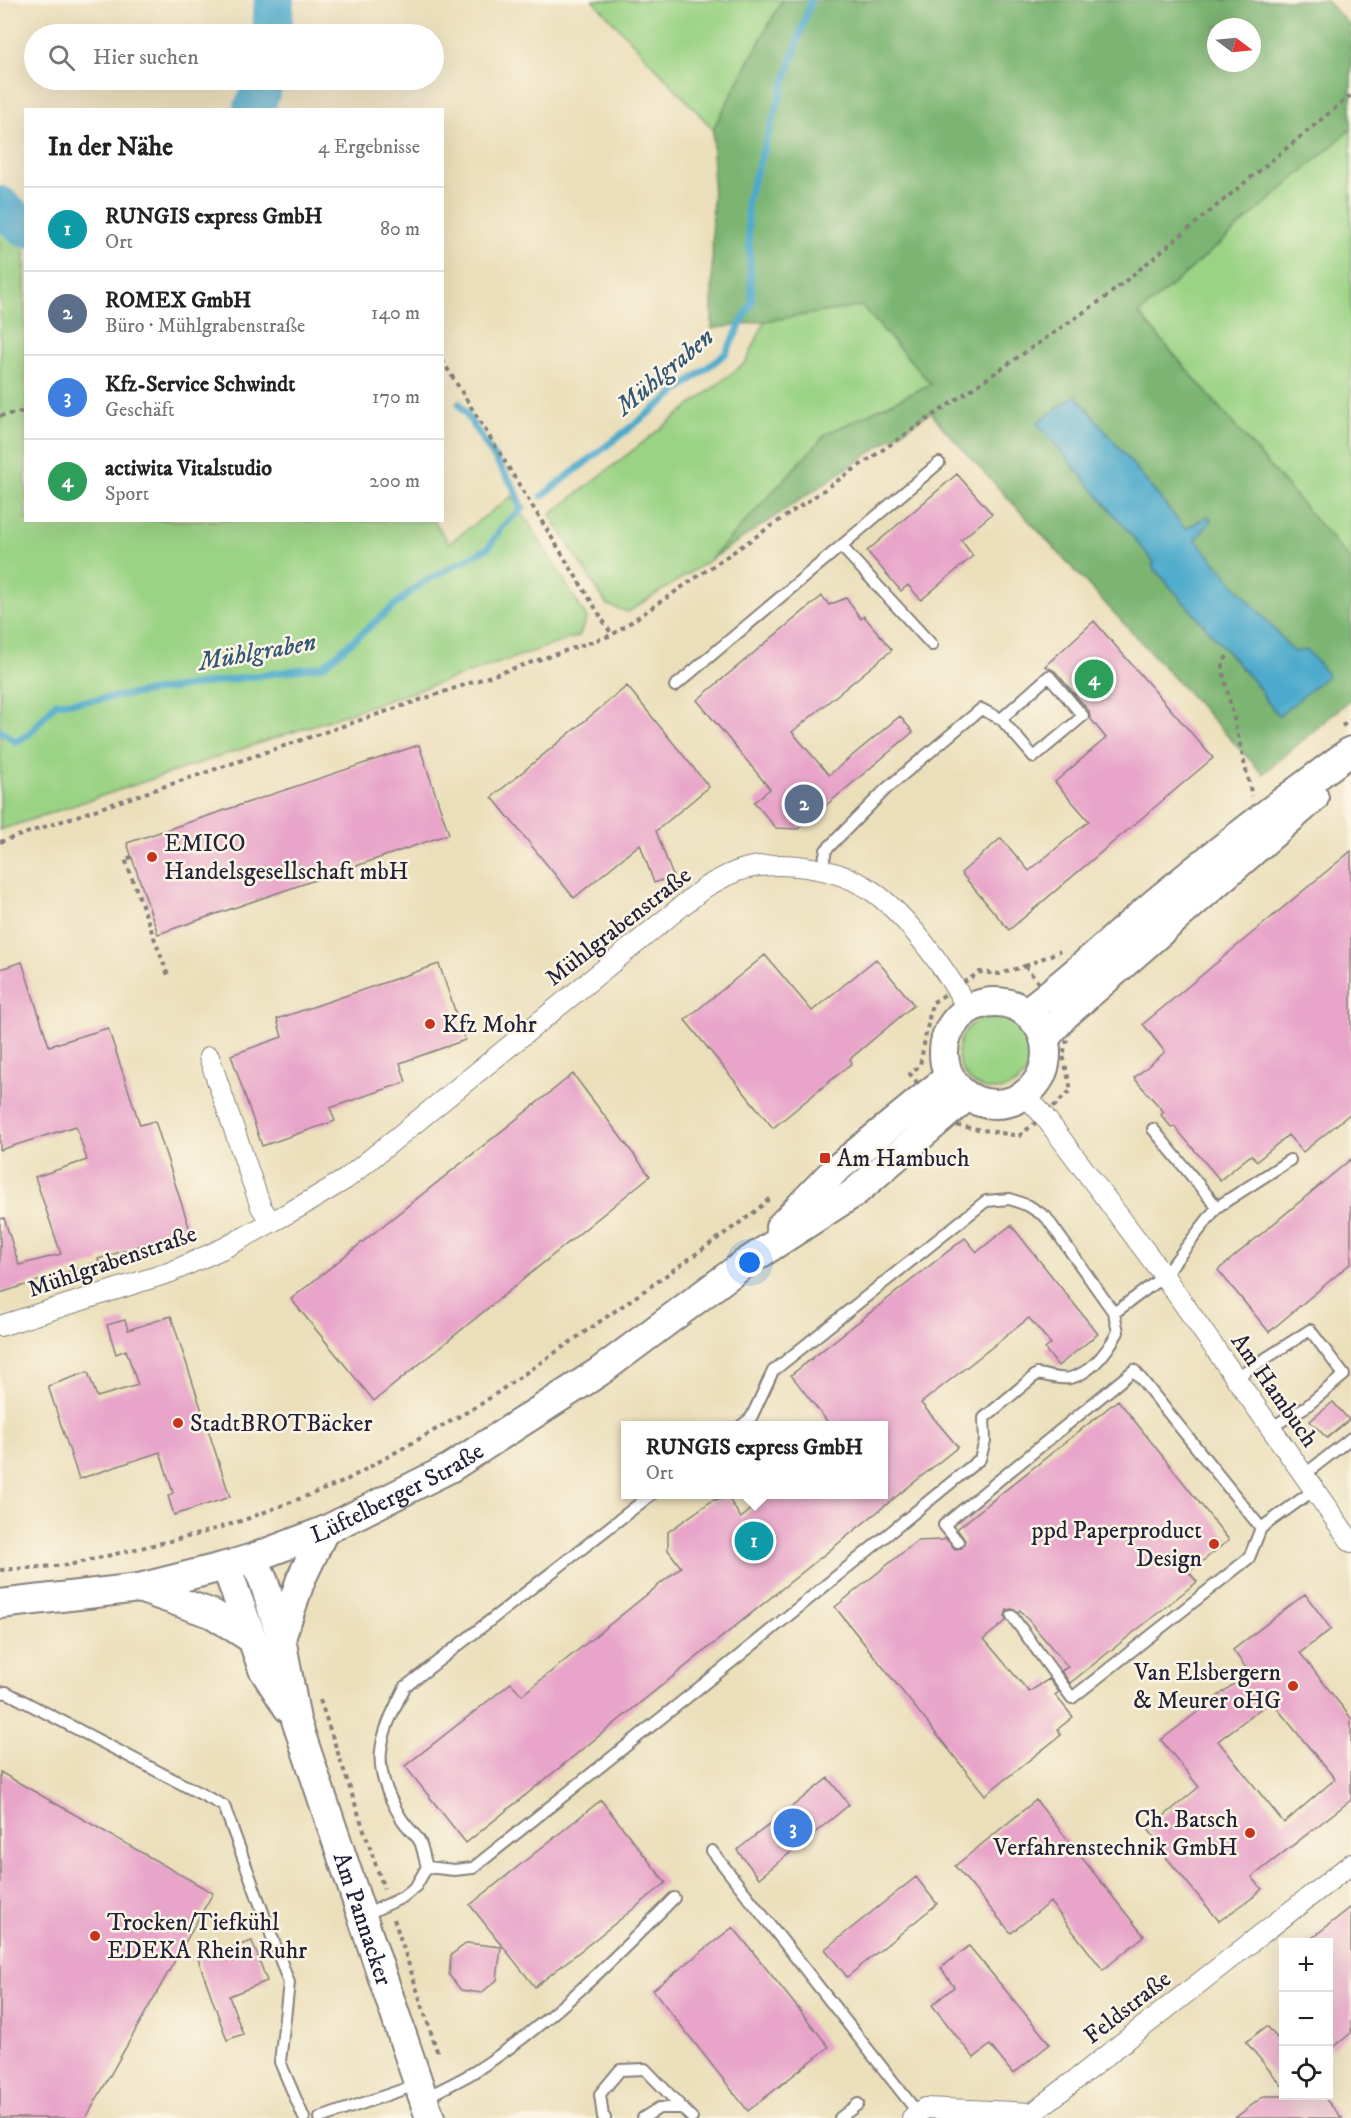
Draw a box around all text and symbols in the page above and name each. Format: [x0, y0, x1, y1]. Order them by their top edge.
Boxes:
north arrow [1207, 18, 1261, 72]
search box [24, 24, 444, 90]
icon: search [45, 41, 78, 74]
text: Hier suchen [93, 44, 199, 71]
text: In der Nähe [48, 131, 173, 164]
text: 4 Ergebnisse [318, 135, 420, 160]
text: RUNGIS express GmbH [105, 203, 323, 230]
text: 1 [64, 217, 71, 242]
text: 80 m [380, 217, 420, 242]
text: Ort [105, 230, 133, 255]
text: ROMEX GmbH [105, 287, 252, 314]
text: 2 [63, 301, 72, 326]
text: 140 m [371, 301, 420, 326]
text: Büro · Mühlgrabenstraße [105, 314, 305, 339]
water label: Mühlgraben [607, 321, 721, 424]
text: Kfz-Service Schwindt [105, 371, 295, 398]
text: 3 [64, 385, 71, 410]
text: 170 m [372, 385, 420, 410]
text: Geschäft [105, 398, 174, 423]
text: actiwita Vitalstudio [105, 455, 272, 482]
text: 4 [62, 469, 73, 494]
text: 200 m [369, 469, 420, 494]
text: Sport [105, 482, 149, 507]
water label: Mühlgraben [194, 626, 319, 679]
pin: 4 [1074, 656, 1114, 702]
pin: 2 [784, 782, 824, 826]
place label: EMICO Handelsgesellschaft mbH [164, 829, 409, 887]
marker: EMICO Handelsgesellschaft mbH [145, 850, 159, 864]
street label: Mühlgrabenstraße [540, 860, 698, 993]
place label: Kfz Mohr [442, 1010, 537, 1040]
marker: Kfz Mohr [423, 1017, 437, 1031]
place label: Am Hambuch [837, 1144, 970, 1174]
marker: Am Hambuch [818, 1151, 832, 1165]
street label: Mühlgrabenstraße [24, 1219, 201, 1305]
your location [735, 1248, 764, 1277]
street label: Am Hambuch [1224, 1328, 1325, 1454]
place label: StadtBROTBäcker [190, 1409, 372, 1439]
marker: StadtBROTBäcker [171, 1416, 185, 1430]
popup [621, 1421, 888, 1499]
text: RUNGIS express GmbH [646, 1434, 863, 1461]
street label: Lüftelberger Straße [307, 1436, 490, 1551]
text: Ort [646, 1461, 674, 1486]
place label: ppd Paperproduct Design [1031, 1516, 1202, 1574]
pin: 1 [734, 1518, 774, 1564]
marker: ppd Paperproduct Design [1207, 1537, 1221, 1551]
place label: Van Elsbergern & Meurer oHG [1133, 1658, 1281, 1716]
marker: Van Elsbergern & Meurer oHG [1286, 1679, 1300, 1693]
place label: Ch. Batsch Verfahrenstechnik GmbH [992, 1805, 1238, 1863]
pin: 3 [774, 1806, 812, 1850]
marker: Ch. Batsch Verfahrenstechnik GmbH [1243, 1826, 1257, 1840]
street label: Am Pannacker [326, 1848, 398, 1990]
place label: Trocken/Tiefkühl EDEKA Rhein Ruhr [107, 1908, 307, 1966]
marker: Trocken/Tiefkühl EDEKA Rhein Ruhr [88, 1929, 102, 1943]
map controls [1279, 1938, 1333, 2100]
button: + [1279, 1938, 1333, 1992]
street label: Feldstraße [1078, 1964, 1177, 2051]
button: − [1279, 1992, 1333, 2046]
button: locate [1279, 2046, 1333, 2100]

